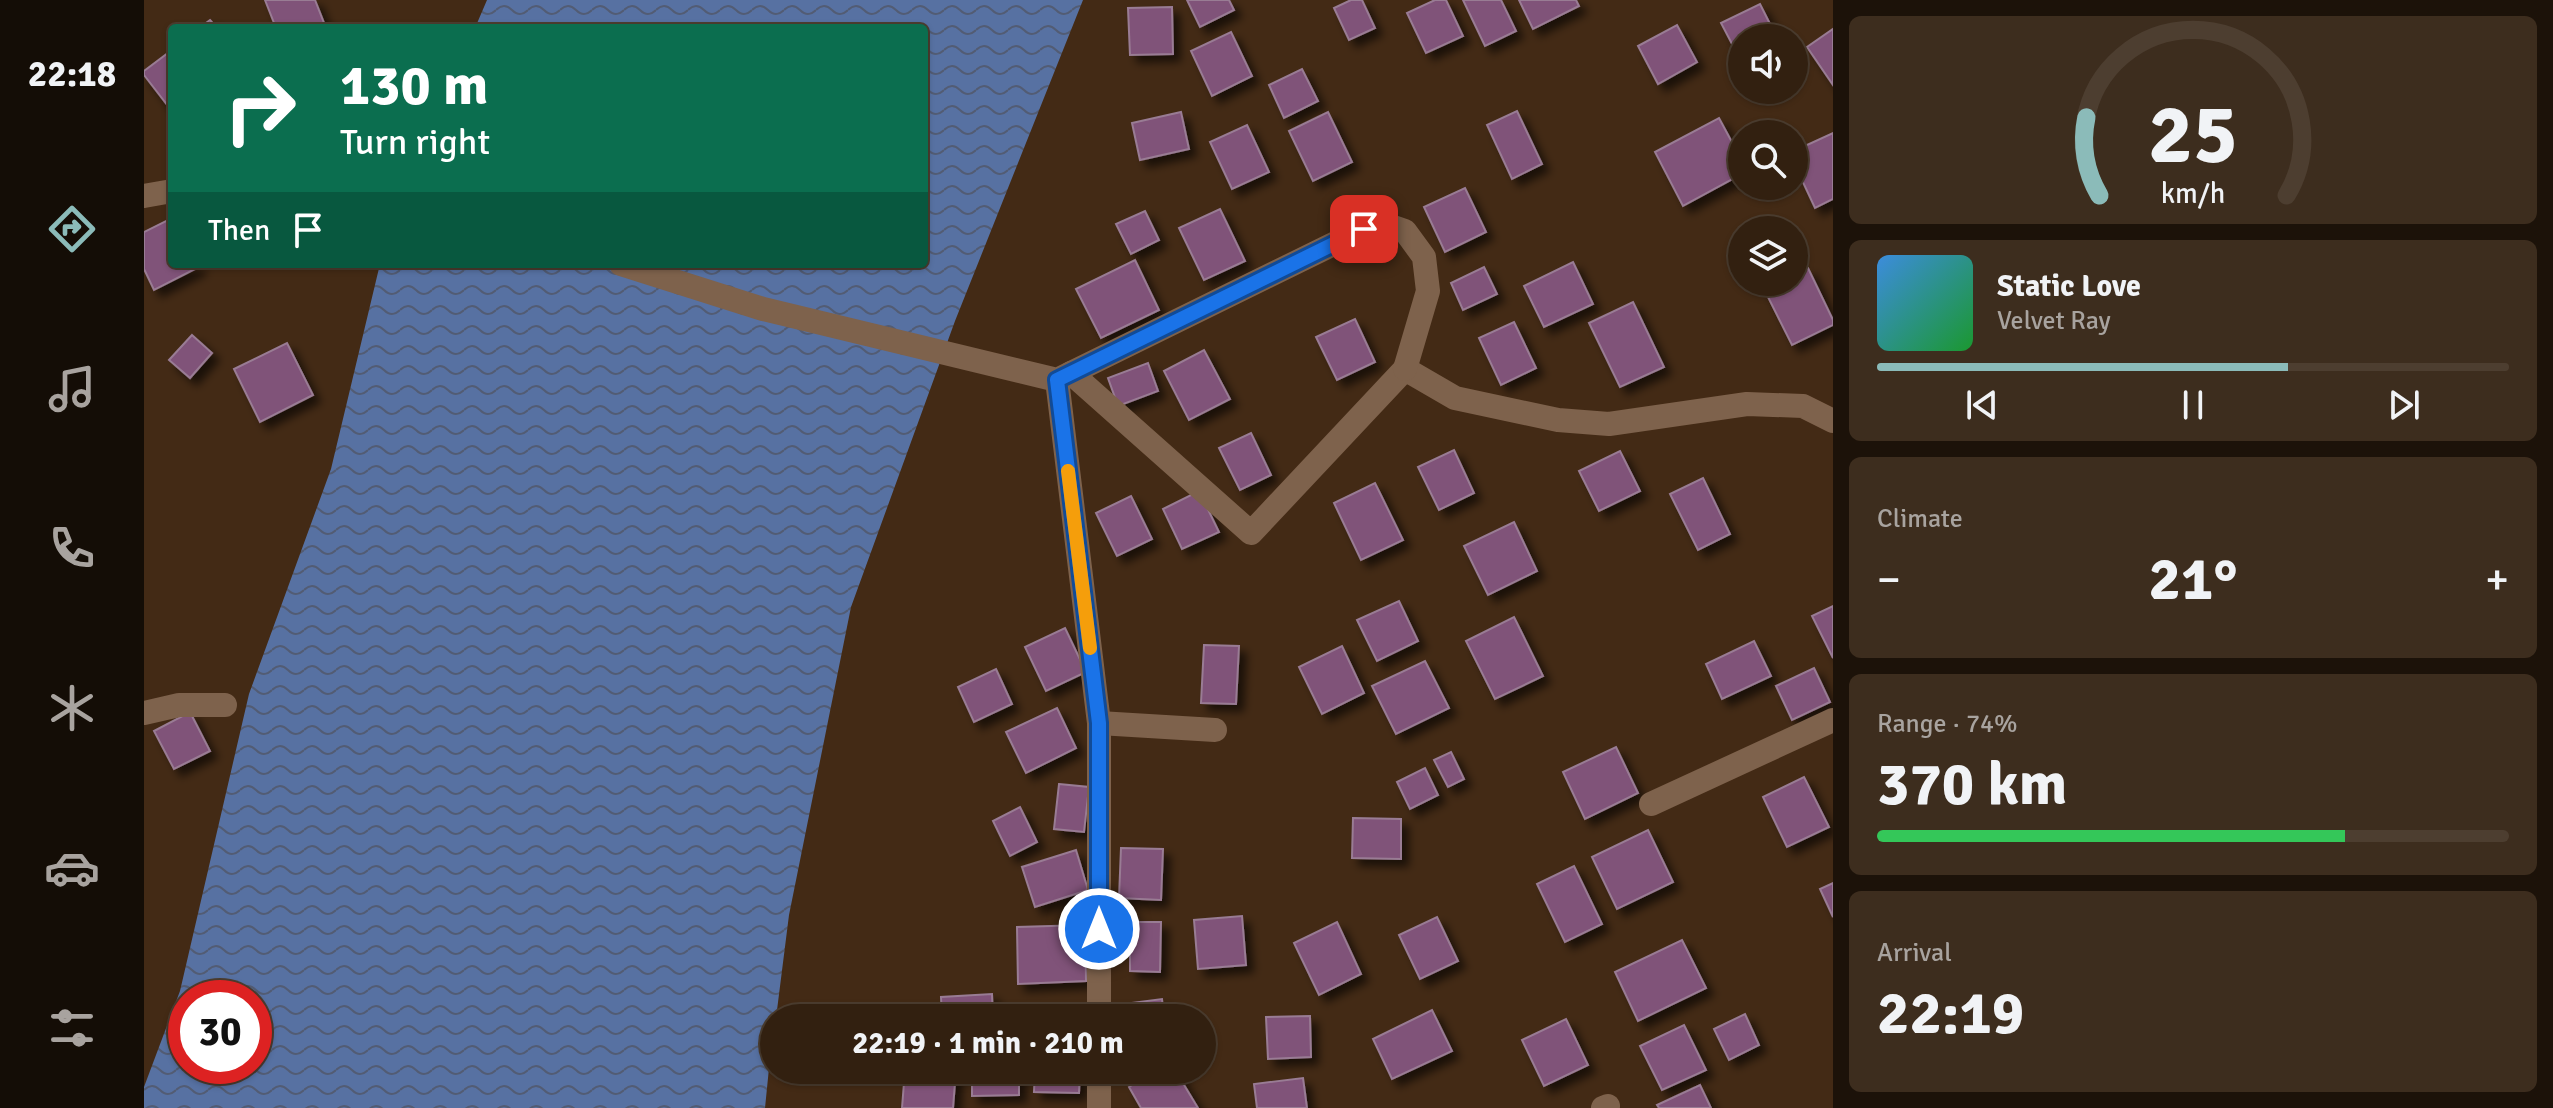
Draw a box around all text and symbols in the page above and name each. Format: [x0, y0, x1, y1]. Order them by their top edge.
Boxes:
map controls [1728, 24, 1808, 296]
button: sound [1728, 24, 1808, 104]
text: 130 m [340, 51, 488, 120]
text: 22:18 [28, 52, 116, 97]
icon: right [208, 56, 312, 160]
text: 25 [2148, 84, 2238, 186]
text: Turn right [340, 120, 490, 165]
button: search [1728, 120, 1808, 200]
text: km/h [2161, 176, 2225, 211]
pin [1330, 195, 1398, 263]
icon: directions [44, 201, 100, 257]
icon: arrive [1342, 207, 1386, 251]
icon: arrive [286, 208, 330, 252]
text: Then [208, 212, 270, 249]
button: layers [1728, 216, 1808, 296]
text: Static Love [1997, 268, 2141, 305]
text: Velvet Ray [1997, 305, 2111, 337]
icon: music [44, 361, 100, 417]
icon: previous [1960, 383, 2004, 427]
icon: pause [2171, 383, 2215, 427]
icon: next [2382, 383, 2426, 427]
text: Climate [1877, 503, 1963, 535]
icon: phone [44, 520, 100, 576]
text: 21° [2149, 543, 2237, 617]
text: − [1877, 553, 1901, 607]
text: + [2485, 553, 2509, 607]
icon: climate [44, 680, 100, 736]
text: Range · 74% [1877, 708, 2018, 740]
text: 370 km [1877, 748, 2067, 822]
icon: car [44, 840, 100, 896]
position arrow [1057, 887, 1141, 971]
text: Arrival [1877, 937, 1952, 969]
text: 22:19 [1877, 977, 2024, 1051]
speed limit sign: 30 [168, 980, 272, 1084]
icon: filters [44, 1000, 100, 1056]
text: 22:19 · 1 min · 210 m [852, 1025, 1124, 1062]

